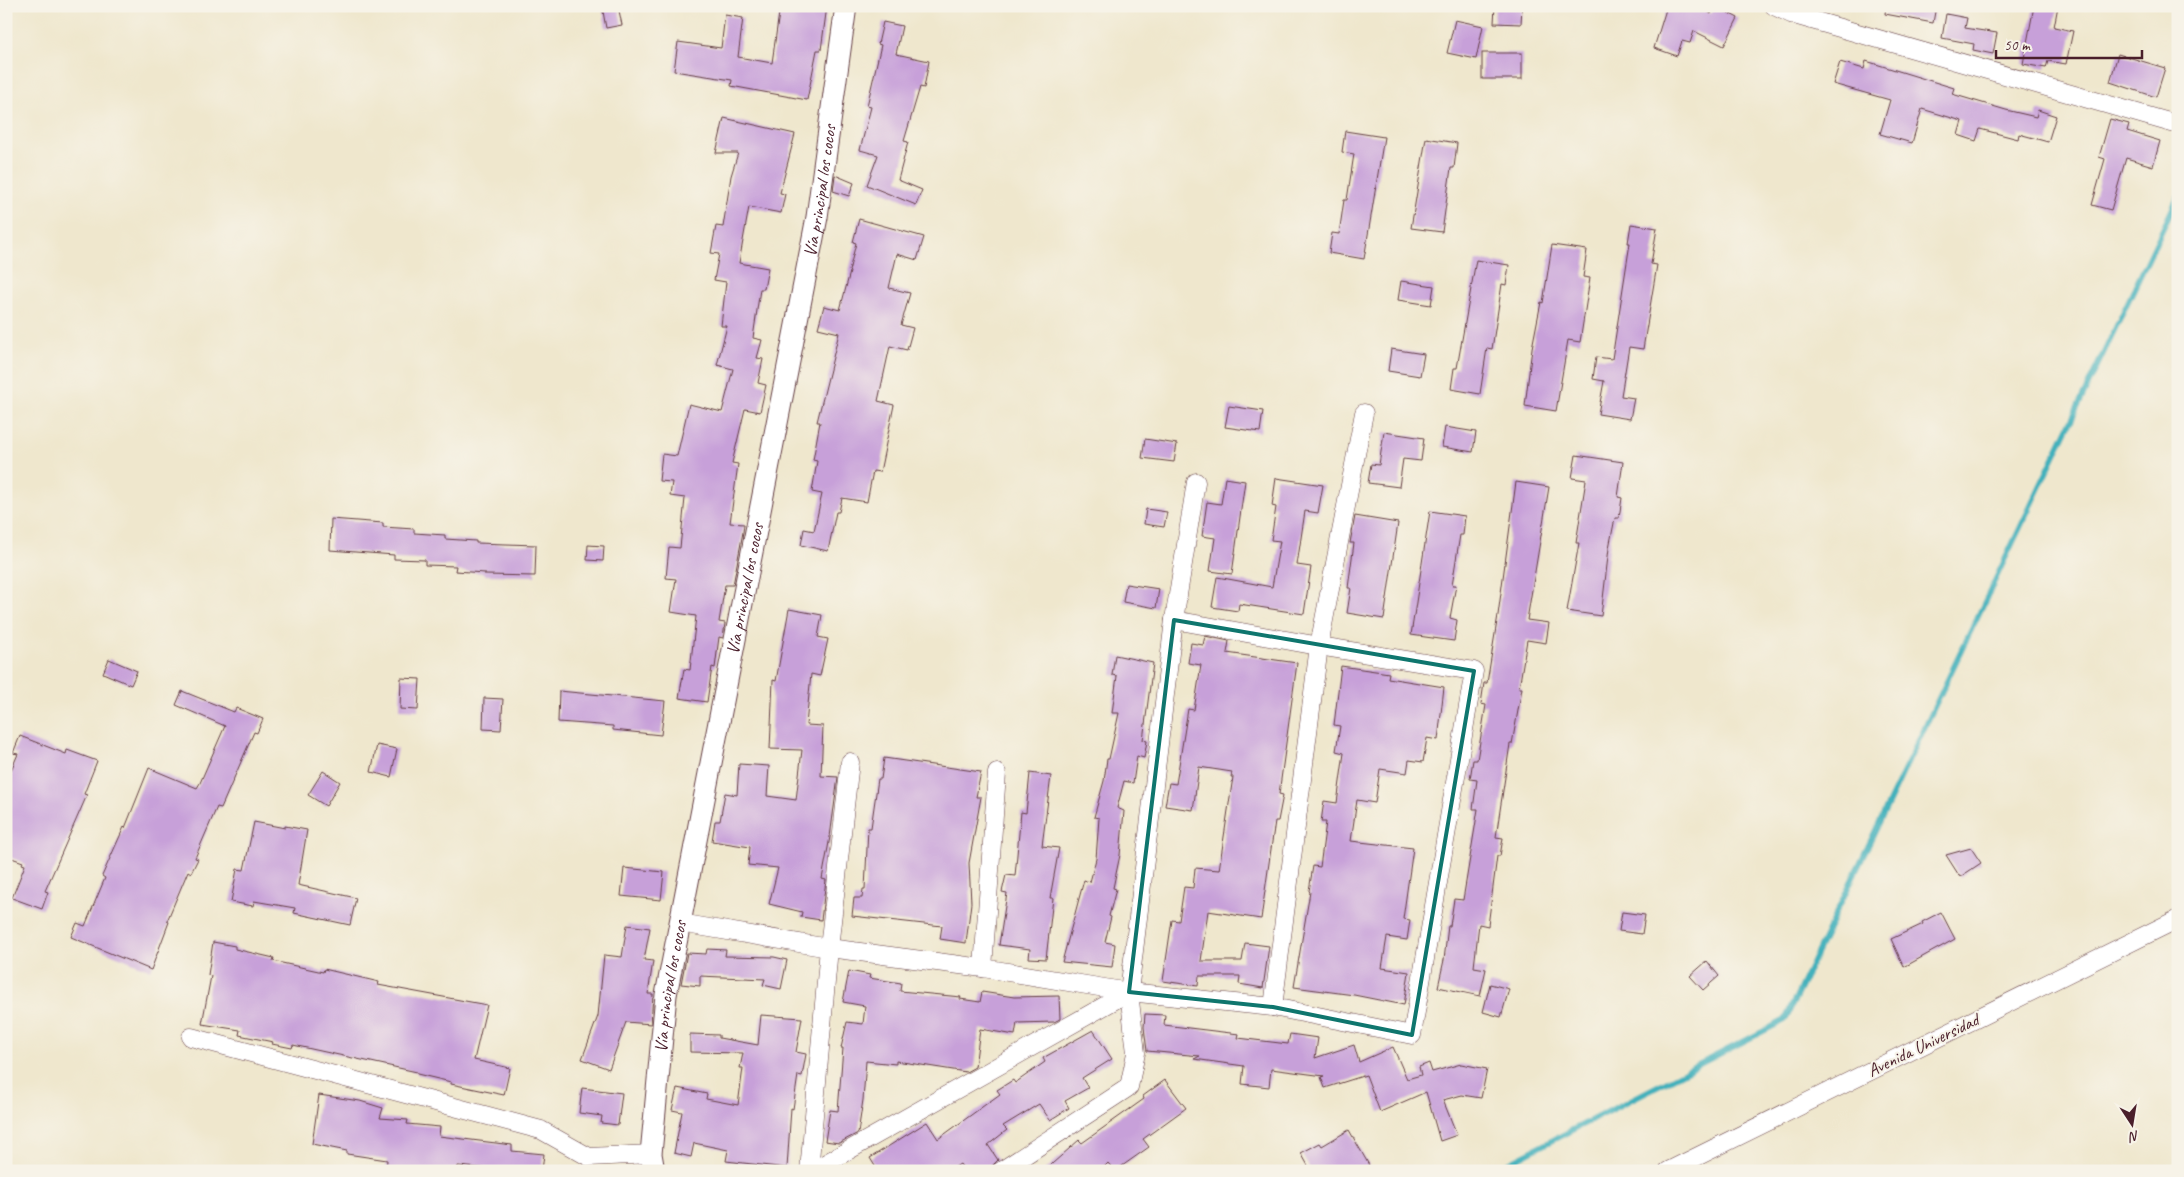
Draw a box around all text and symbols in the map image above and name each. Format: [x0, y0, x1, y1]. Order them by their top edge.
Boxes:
scale bar [1996, 28, 2143, 60]
text: 50 m [2004, 36, 2031, 55]
street label: Vía principal los cocos [799, 122, 841, 258]
street label: Vía principal los cocos [721, 519, 769, 656]
street label: Vía principal los cocos [650, 917, 692, 1053]
street label: Avenida Universidad [1864, 1007, 1985, 1081]
north arrow [2106, 1100, 2156, 1150]
text: N [2126, 1127, 2141, 1146]

